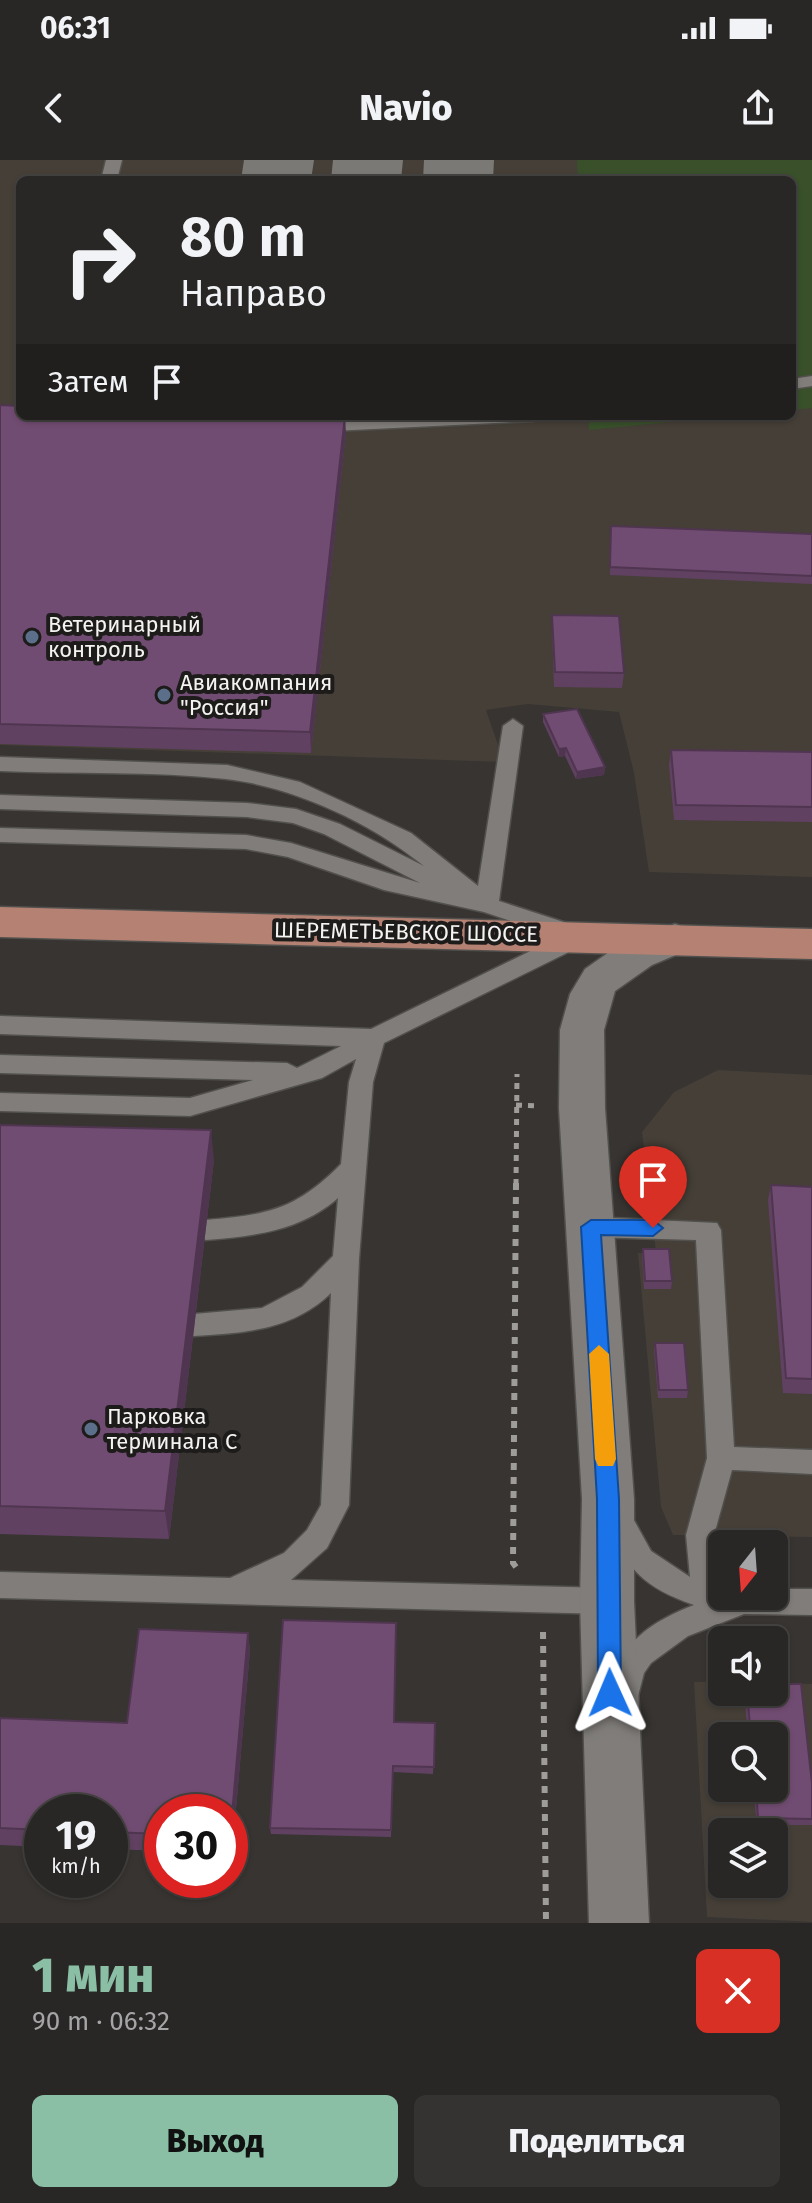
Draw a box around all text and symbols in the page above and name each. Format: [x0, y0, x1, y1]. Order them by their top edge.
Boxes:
text: 06:31 [40, 10, 111, 46]
icon: back [32, 86, 76, 130]
text: Navio [360, 86, 452, 130]
icon: share [736, 86, 780, 130]
text: 80 m [180, 204, 306, 271]
icon: right [48, 208, 152, 312]
text: Направо [180, 272, 327, 316]
icon: arrive [145, 360, 189, 404]
text: Затем [48, 364, 129, 400]
place label: Ветеринарный контроль [48, 611, 201, 663]
marker: Ветеринарный контроль [23, 628, 41, 646]
place label: Авиакомпания "Россия" [180, 669, 332, 721]
marker: Авиакомпания "Россия" [155, 686, 173, 704]
street label: ШЕРЕМЕТЬЕВСКОЕ ШОССЕ [274, 916, 538, 948]
pin [619, 1146, 687, 1228]
icon: arrive [631, 1158, 675, 1202]
place label: Парковка терминала C [107, 1403, 237, 1455]
marker: Парковка терминала C [82, 1420, 100, 1438]
north arrow [708, 1530, 788, 1610]
map controls [708, 1530, 788, 1898]
button: sound [708, 1626, 788, 1706]
position arrow [568, 1651, 652, 1735]
button: search [708, 1722, 788, 1802]
speed limit sign: 30 [144, 1794, 248, 1898]
text: 19 [56, 1812, 96, 1860]
button: layers [708, 1818, 788, 1898]
text: km/h [51, 1854, 101, 1878]
text: 1 мин [32, 1947, 154, 2005]
button: close [696, 1949, 780, 2033]
text: 90 m · 06:32 [32, 2006, 170, 2037]
button: Выход [32, 2095, 398, 2187]
button: Поделиться [414, 2095, 780, 2187]

